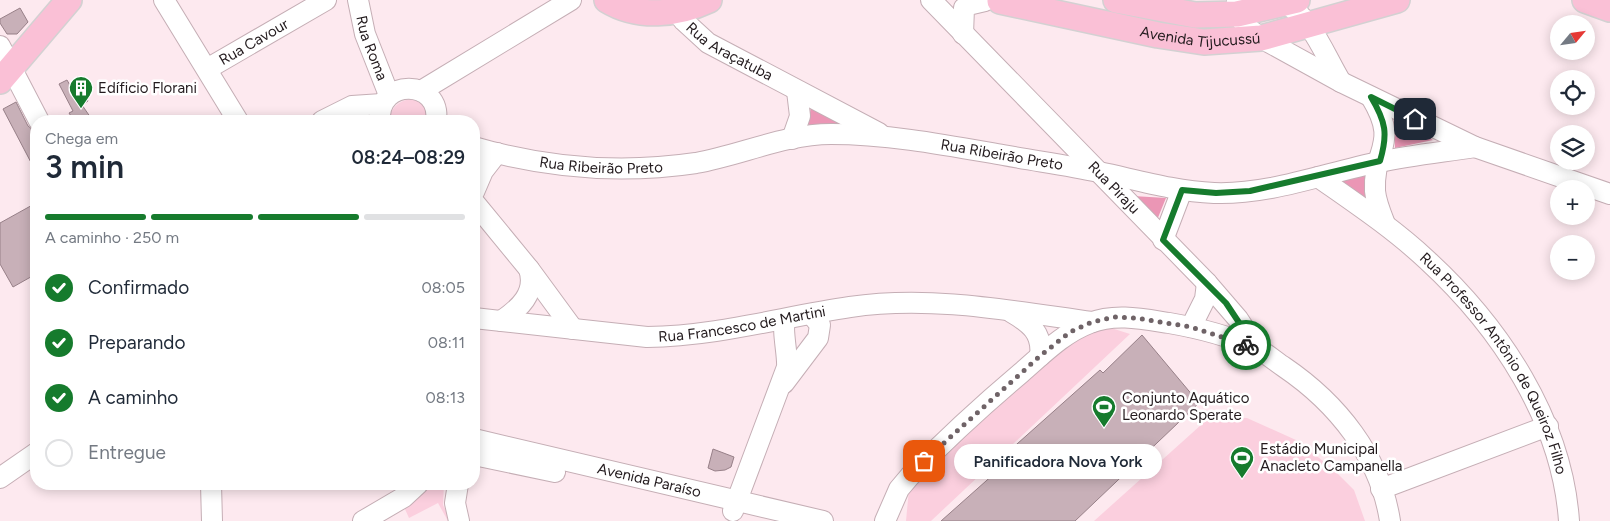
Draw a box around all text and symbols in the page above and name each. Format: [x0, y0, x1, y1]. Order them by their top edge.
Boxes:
street label: Rua Roma [352, 14, 391, 83]
street label: Rua Cavour [216, 15, 292, 69]
north arrow [1550, 15, 1595, 60]
map controls [1550, 15, 1595, 280]
street label: Rua Araçatuba [682, 18, 776, 84]
street label: Avenida Tijucussú [1138, 22, 1261, 51]
button: locate [1550, 70, 1595, 115]
building icon: Edíficio Florani [68, 75, 94, 109]
place label: Edíficio Florani [98, 79, 197, 97]
pin [1394, 98, 1436, 140]
icon: home [1401, 105, 1429, 133]
button: layers [1550, 125, 1595, 170]
text: Chega em [45, 129, 118, 148]
street label: Rua Ribeirão Preto [939, 135, 1065, 174]
text: 08:24–08:29 [351, 146, 465, 169]
text: 3 min [45, 148, 124, 186]
street label: Rua Ribeirão Preto [538, 153, 664, 177]
street label: Rua Piraju [1084, 157, 1144, 218]
button: + [1550, 180, 1595, 225]
text: A caminho · 250 m [45, 228, 179, 247]
button: − [1550, 235, 1595, 280]
street label: Rua Professor Antônio de Queiroz Filho [1416, 249, 1571, 476]
icon: check [45, 274, 73, 302]
text: Confirmado [88, 276, 189, 299]
text: 08:05 [421, 278, 465, 297]
street label: Rua Francesco de Martini [658, 302, 827, 346]
courier [1221, 320, 1271, 370]
icon: check [45, 329, 73, 357]
text: Preparando [88, 331, 186, 354]
icon: bike [1232, 331, 1260, 359]
text: 08:11 [428, 333, 465, 352]
icon: check [45, 384, 73, 412]
text: A caminho [88, 386, 178, 409]
text: 08:13 [426, 388, 465, 407]
place label: Conjunto Aquático Leonardo Sperate [1122, 389, 1250, 424]
sports icon: Conjunto Aquático Leonardo Sperate [1091, 394, 1117, 428]
pin [903, 440, 945, 482]
place label: Estádio Municipal Anacleto Campanella [1260, 440, 1402, 475]
text: Entregue [88, 441, 166, 464]
callout: Panificadora Nova York [954, 444, 1162, 478]
sports icon: Estádio Municipal Anacleto Campanella [1229, 445, 1255, 479]
icon: bag [910, 447, 938, 475]
text: Panificadora Nova York [973, 452, 1143, 471]
street label: Avenida Paraíso [596, 459, 703, 501]

